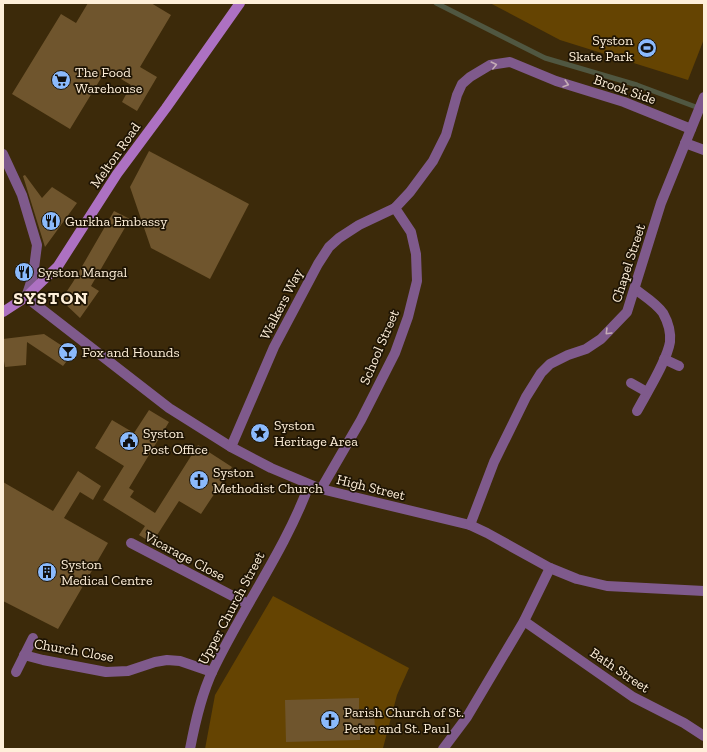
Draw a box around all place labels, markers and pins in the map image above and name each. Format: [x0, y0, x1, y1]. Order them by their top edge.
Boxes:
place label: Syston Skate Park [569, 32, 634, 65]
sports icon: Syston Skate Park [636, 37, 658, 59]
place label: The Food Warehouse [75, 64, 143, 97]
supermarket icon: The Food Warehouse [50, 69, 72, 91]
restaurant icon: Gurkha Embassy [40, 210, 62, 232]
place label: Gurkha Embassy [65, 213, 168, 230]
restaurant icon: Syston Mangal [13, 261, 35, 283]
place label: Syston Mangal [38, 264, 127, 281]
bar icon: Fox and Hounds [57, 341, 79, 363]
place label: Fox and Hounds [82, 344, 180, 361]
place label: Syston Heritage Area [274, 417, 358, 450]
place icon: Syston Heritage Area [249, 422, 271, 444]
place label: Syston Post Office [143, 425, 208, 458]
public building icon: Syston Post Office [118, 430, 140, 452]
place label: Syston Methodist Church [213, 464, 323, 497]
church icon: Syston Methodist Church [188, 469, 210, 491]
place label: Syston Medical Centre [61, 556, 153, 589]
building icon: Syston Medical Centre [36, 561, 58, 583]
place label: Parish Church of St. Peter and St. Paul [344, 704, 464, 737]
church icon: Parish Church of St. Peter and St. Paul [319, 709, 341, 731]

